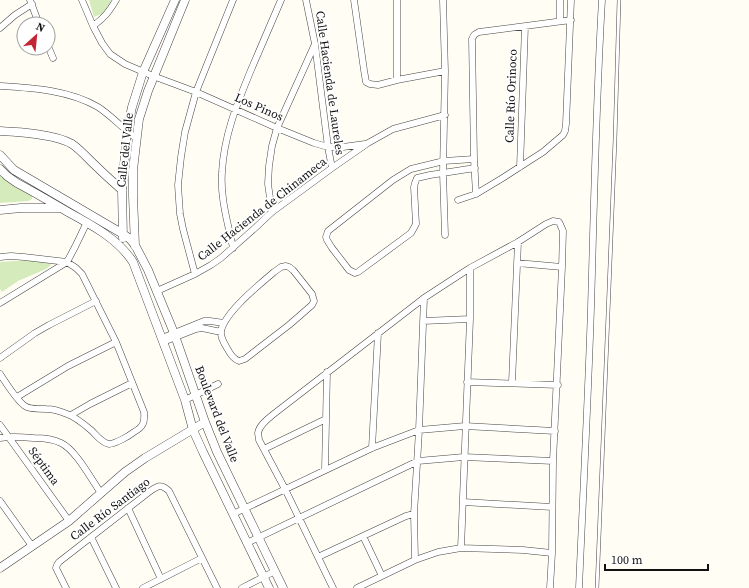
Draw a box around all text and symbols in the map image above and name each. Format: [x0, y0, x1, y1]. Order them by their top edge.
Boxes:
street label: Calle Hacienda de Laureles [312, 10, 348, 156]
north arrow [16, 16, 56, 56]
text: N [33, 19, 47, 36]
street label: Calle Río Orinoco [501, 48, 521, 143]
street label: Los Pinos [232, 89, 286, 125]
street label: Calle del Valle [113, 112, 137, 188]
street label: Calle Hacienda de Chinameca [194, 153, 331, 264]
street label: Boulevard del Valle [191, 363, 243, 465]
street label: Séptima [25, 444, 64, 489]
street label: Calle Río Santiago [67, 473, 154, 544]
scale bar [605, 546, 708, 572]
text: 100 m [611, 552, 643, 568]

